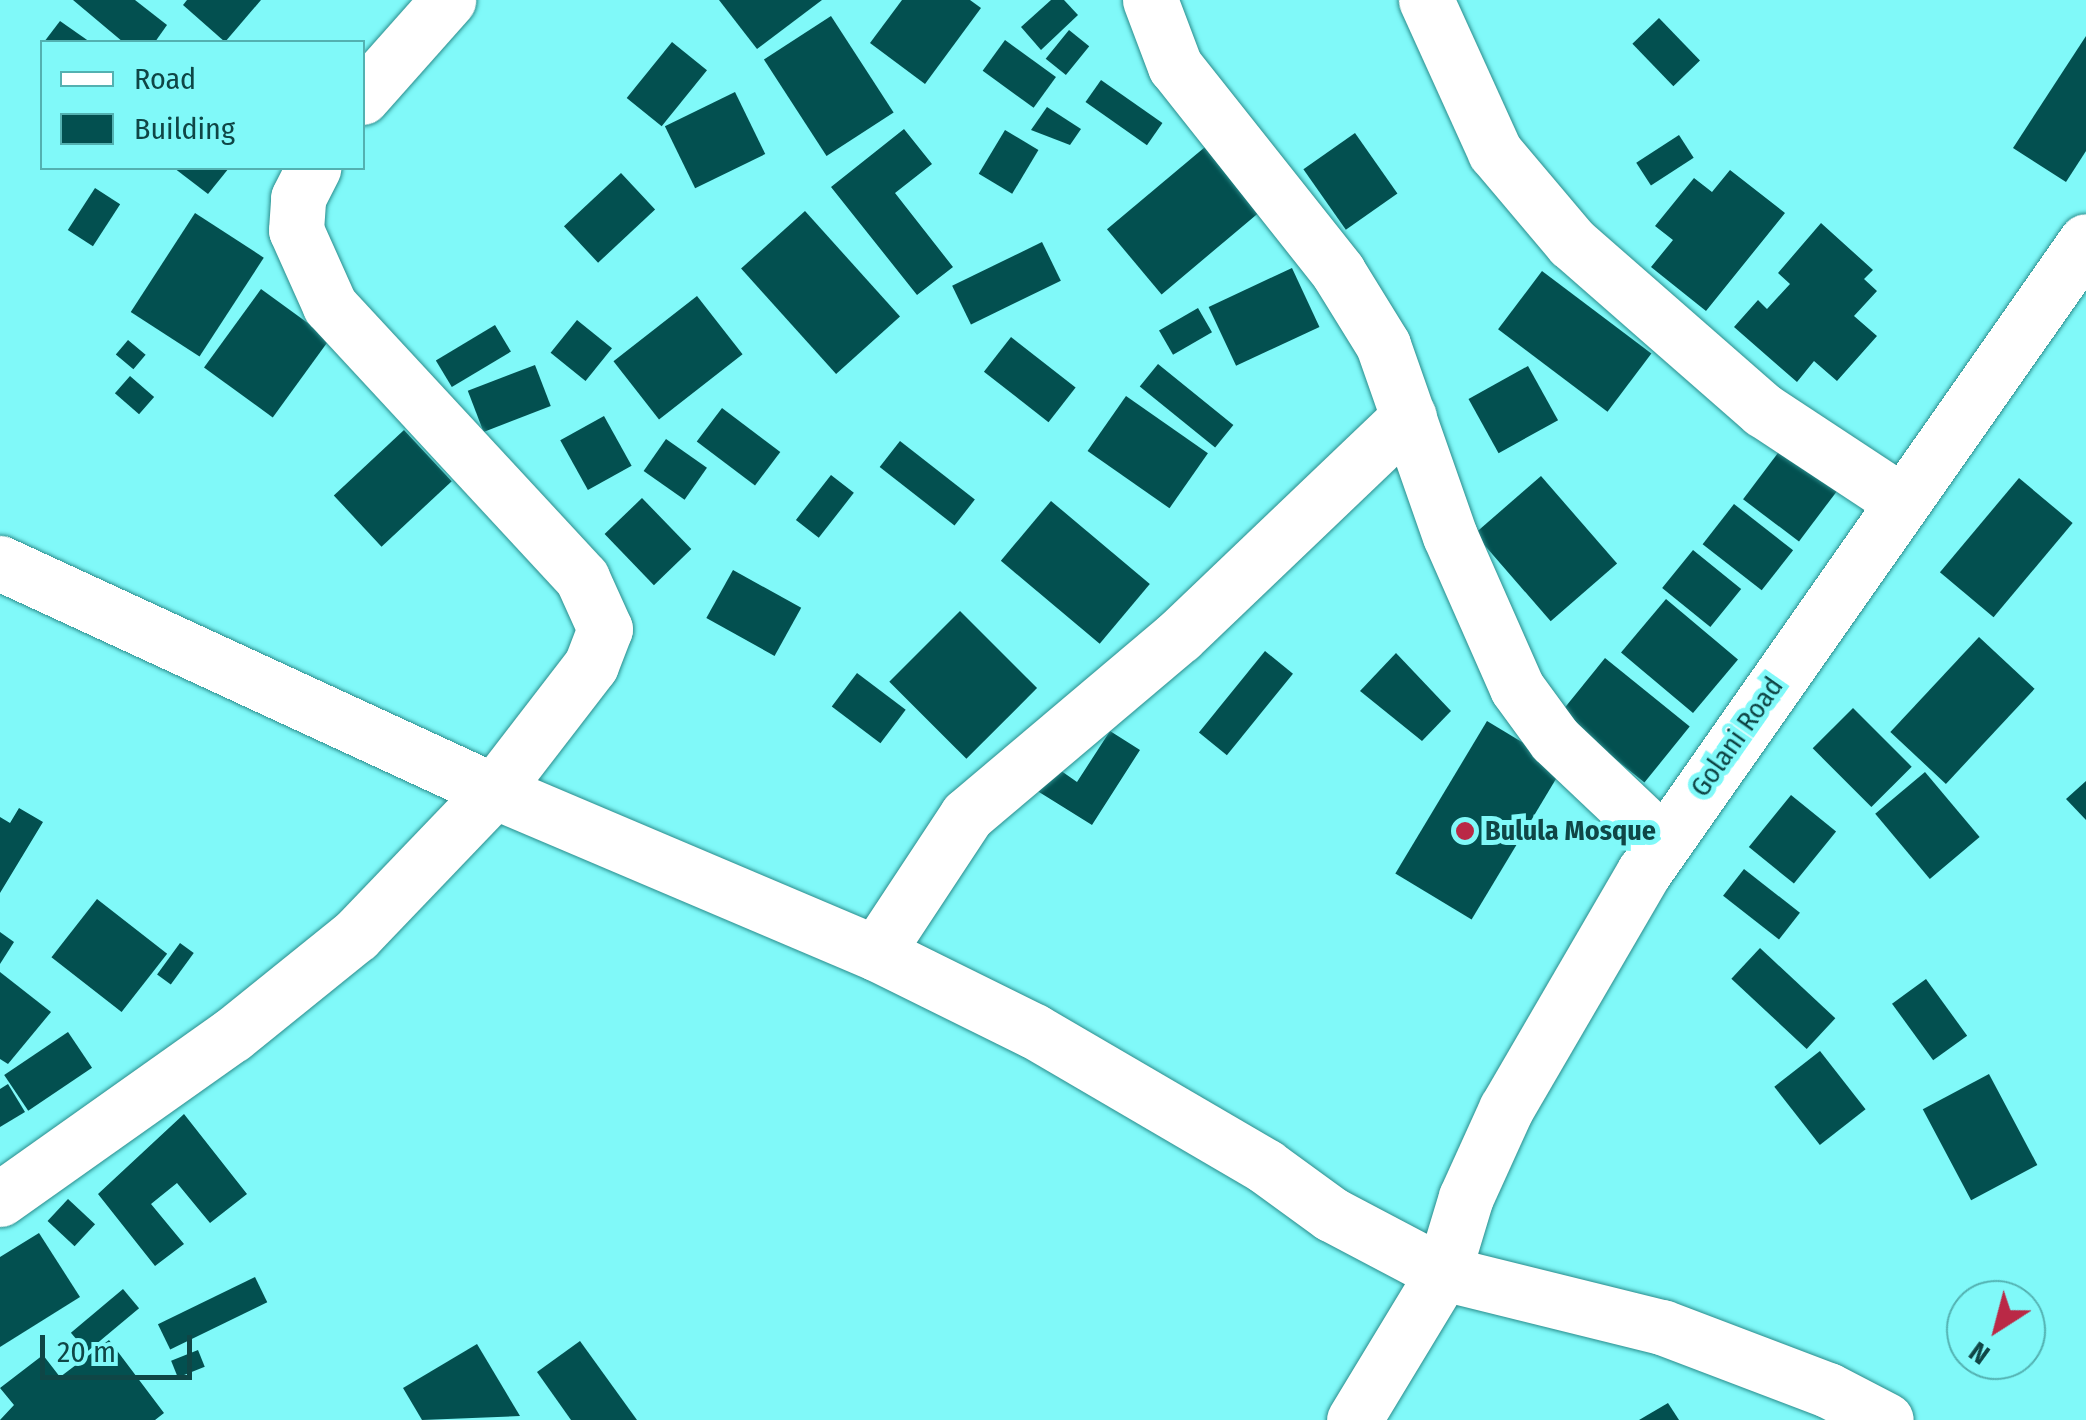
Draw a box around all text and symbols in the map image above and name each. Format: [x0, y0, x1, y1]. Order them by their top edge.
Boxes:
legend [40, 40, 365, 170]
text: Road [134, 61, 196, 97]
text: Building [134, 111, 235, 147]
street label: Golani Road [1684, 671, 1790, 803]
place label: Bulula Mosque [1485, 814, 1656, 848]
marker: Bulula Mosque [1454, 820, 1476, 842]
north arrow [1946, 1280, 2046, 1380]
scale bar [45, 1315, 198, 1377]
text: 20 m [57, 1334, 116, 1370]
text: N [1963, 1335, 1996, 1371]

